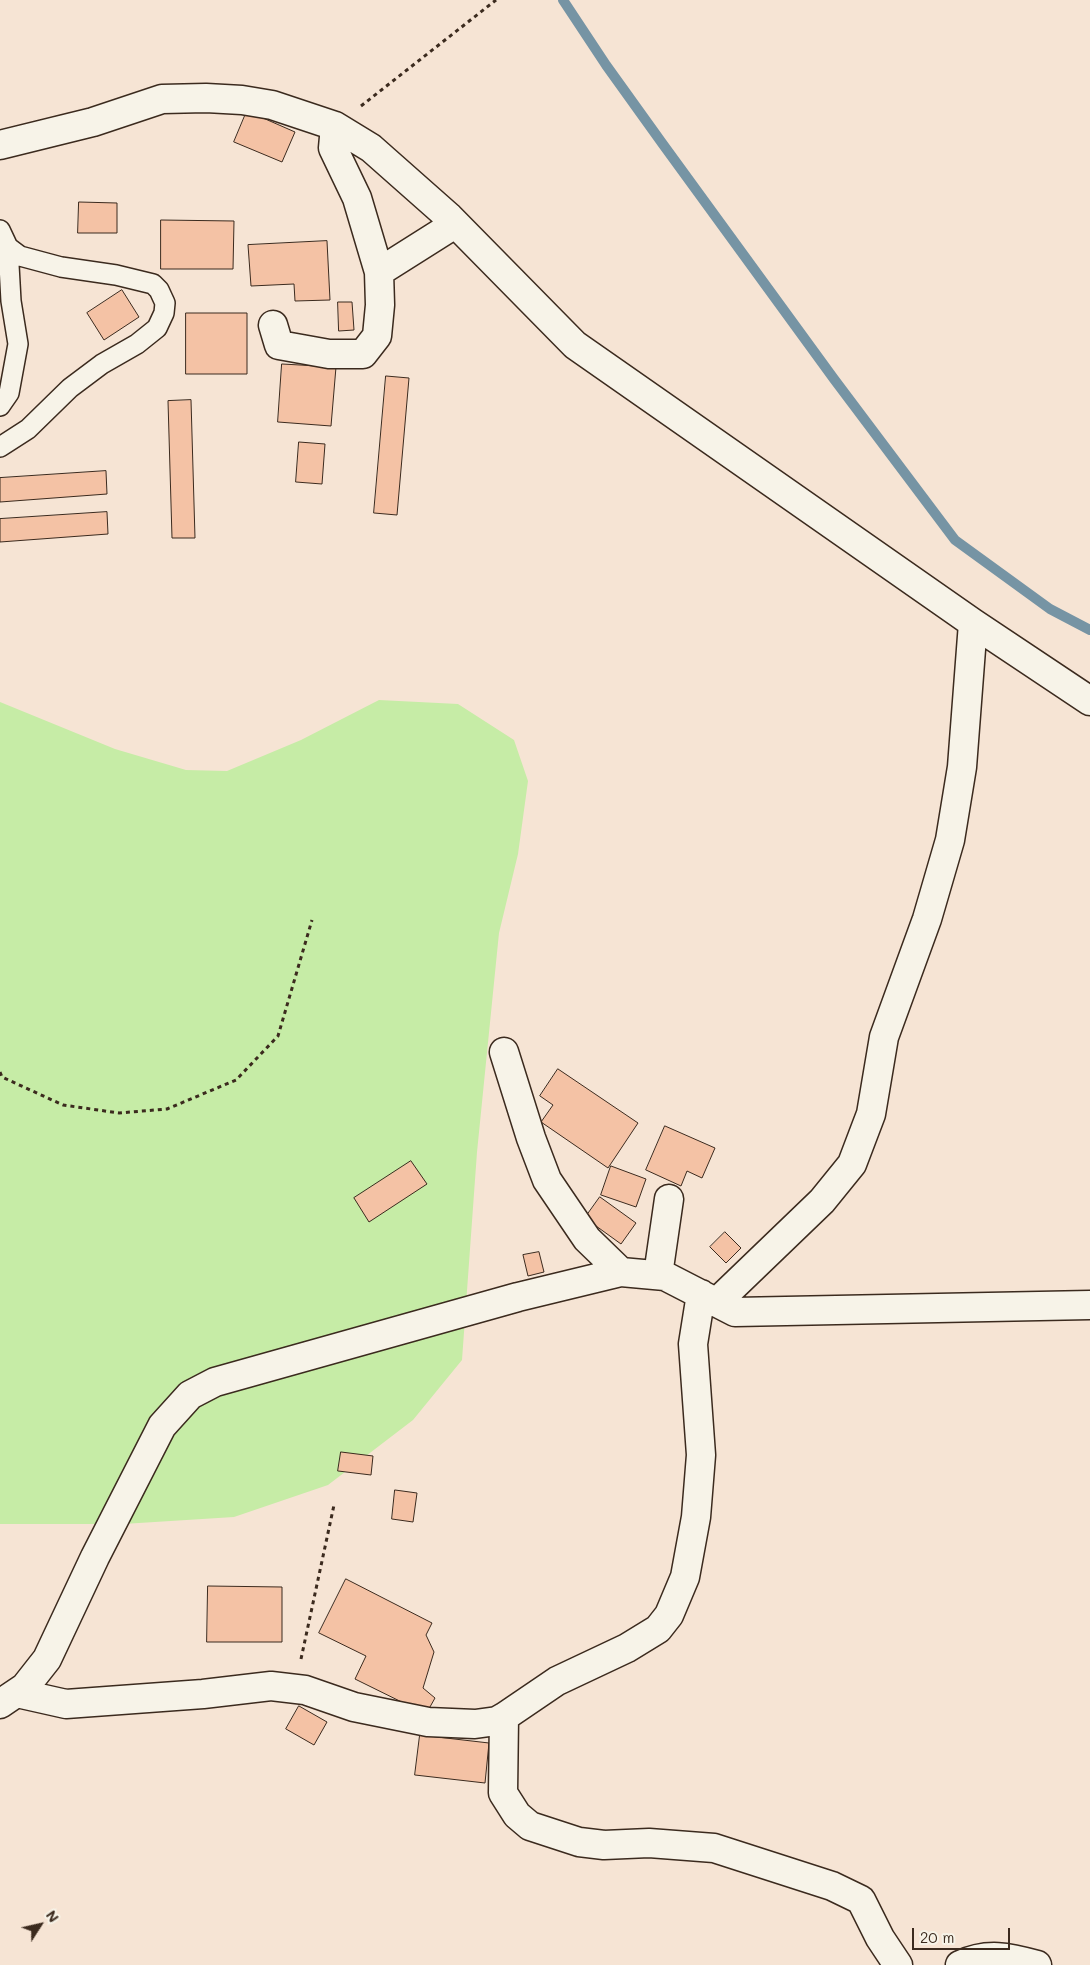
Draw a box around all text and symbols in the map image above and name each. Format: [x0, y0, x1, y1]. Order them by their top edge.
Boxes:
north arrow [15, 1900, 65, 1950]
text: N [42, 1906, 64, 1926]
scale bar [915, 1918, 1012, 1950]
text: 20 m [920, 1927, 954, 1947]

